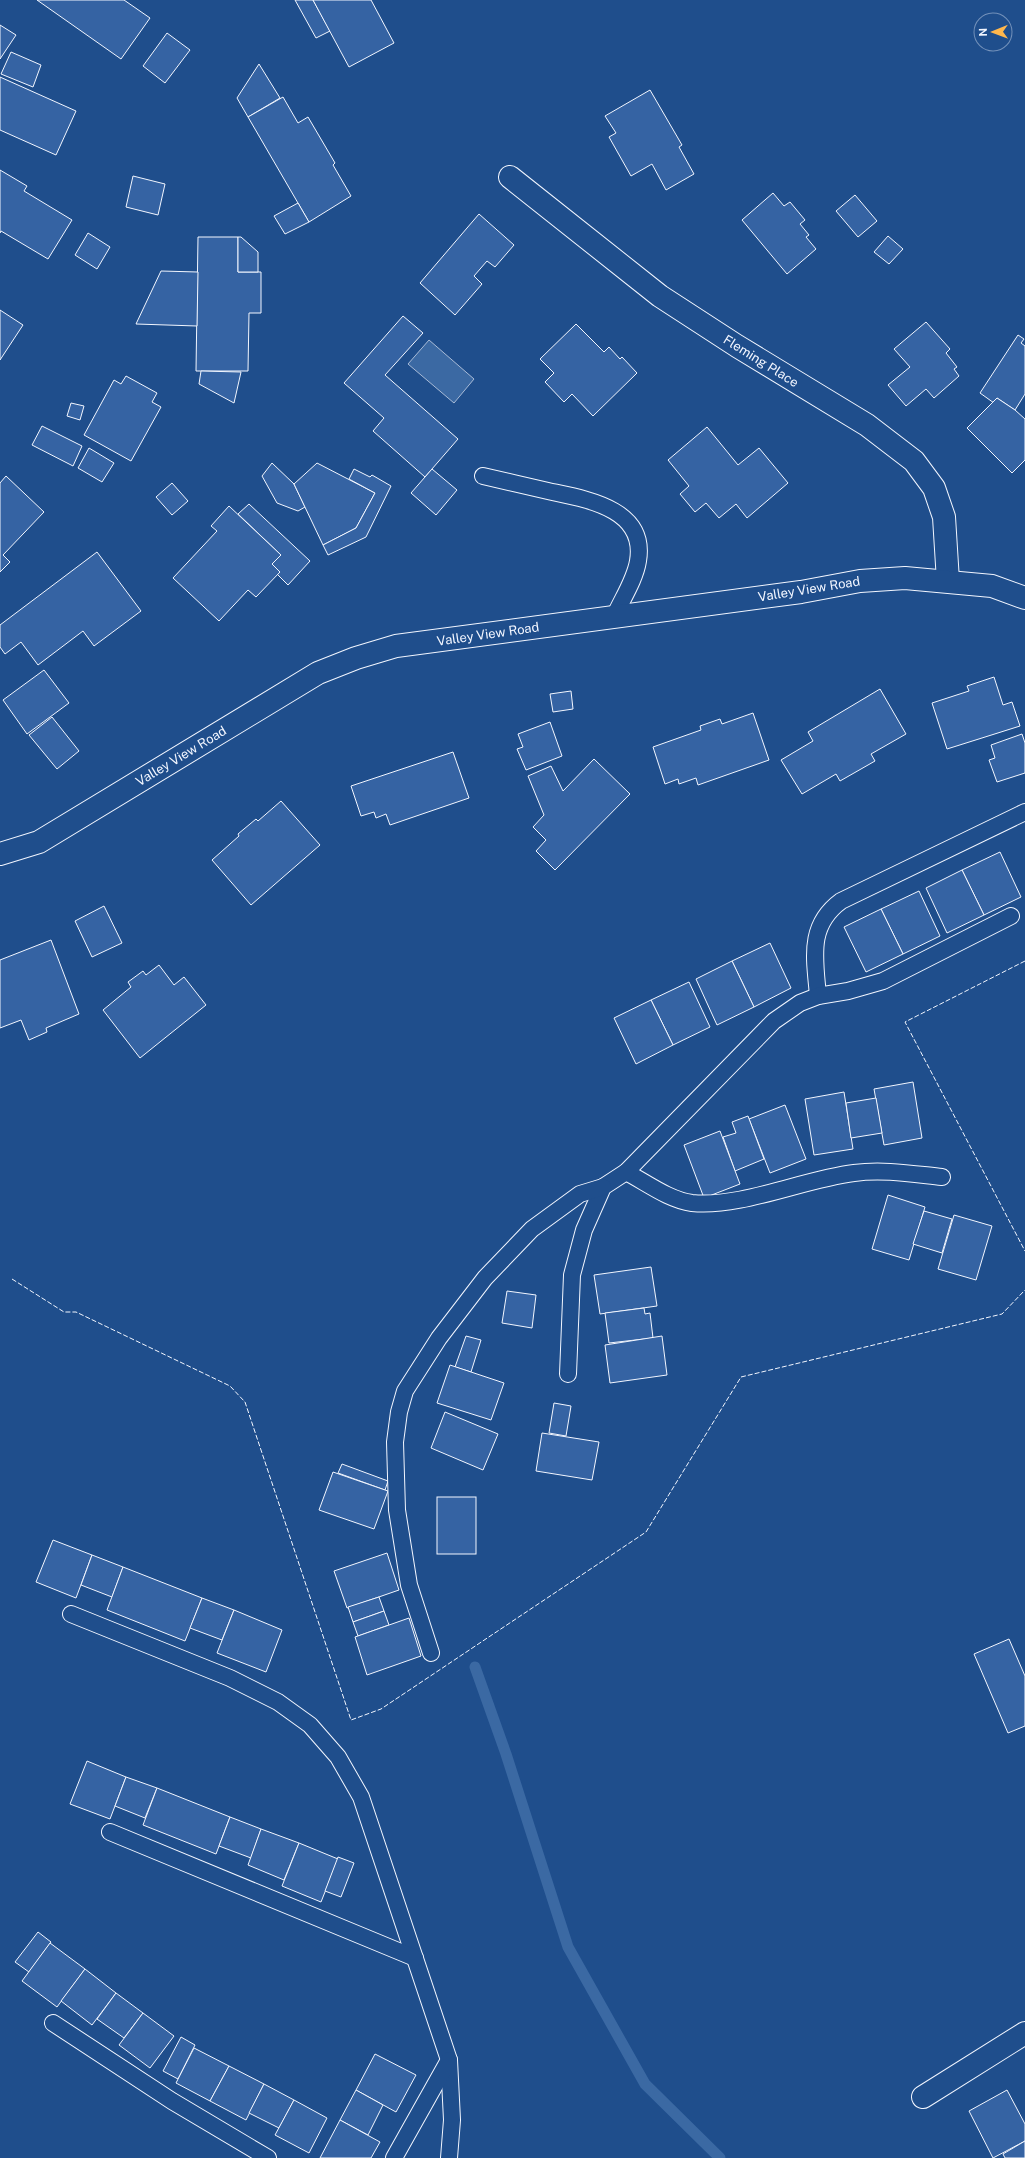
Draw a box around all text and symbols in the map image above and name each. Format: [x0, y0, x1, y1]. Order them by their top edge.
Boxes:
north arrow [973, 12, 1013, 52]
text: N [977, 28, 989, 37]
street label: Fleming Place [721, 332, 801, 390]
street label: Valley View Road [757, 574, 861, 604]
street label: Valley View Road [436, 619, 540, 649]
street label: Valley View Road [133, 723, 229, 789]

